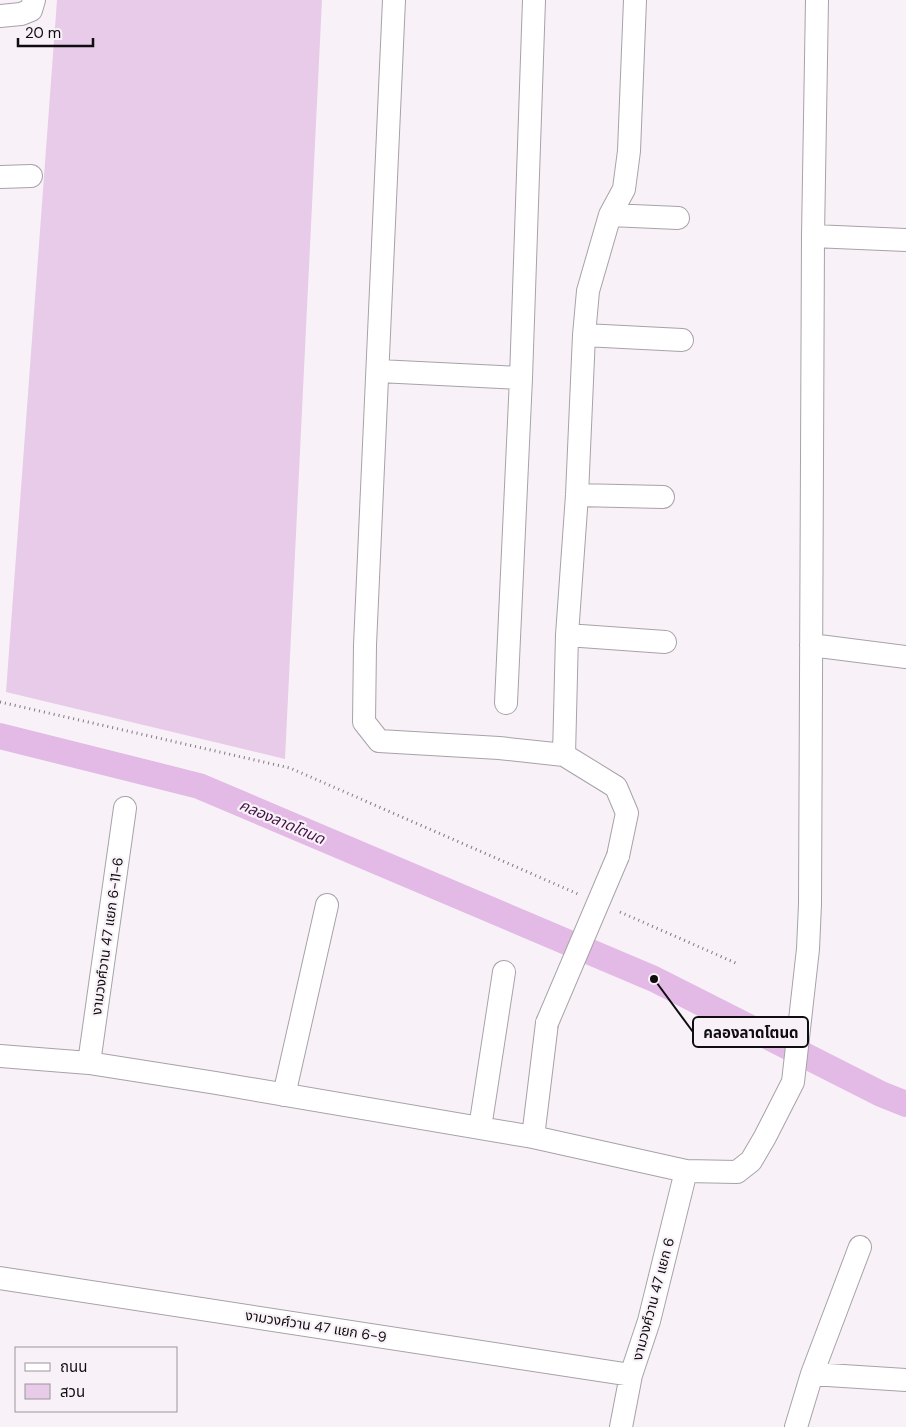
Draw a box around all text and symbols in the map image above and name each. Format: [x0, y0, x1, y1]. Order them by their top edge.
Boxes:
scale bar [18, 15, 92, 47]
text: 20 m [25, 23, 61, 43]
water label: คลองลาดโตนด [236, 795, 328, 849]
street label: งามวงศ์วาน 47 แยก 6-11-6 [87, 856, 127, 1016]
callout: คลองลาดโตนด [693, 1017, 808, 1047]
text: คลองลาดโตนด [703, 1023, 799, 1043]
street label: งามวงศ์วาน 47 แยก 6 [628, 1236, 678, 1362]
street label: งามวงศ์วาน 47 แยก 6-9 [244, 1306, 388, 1346]
legend [15, 1347, 178, 1412]
text: ถนน [60, 1357, 87, 1377]
text: สวน [60, 1382, 85, 1402]

